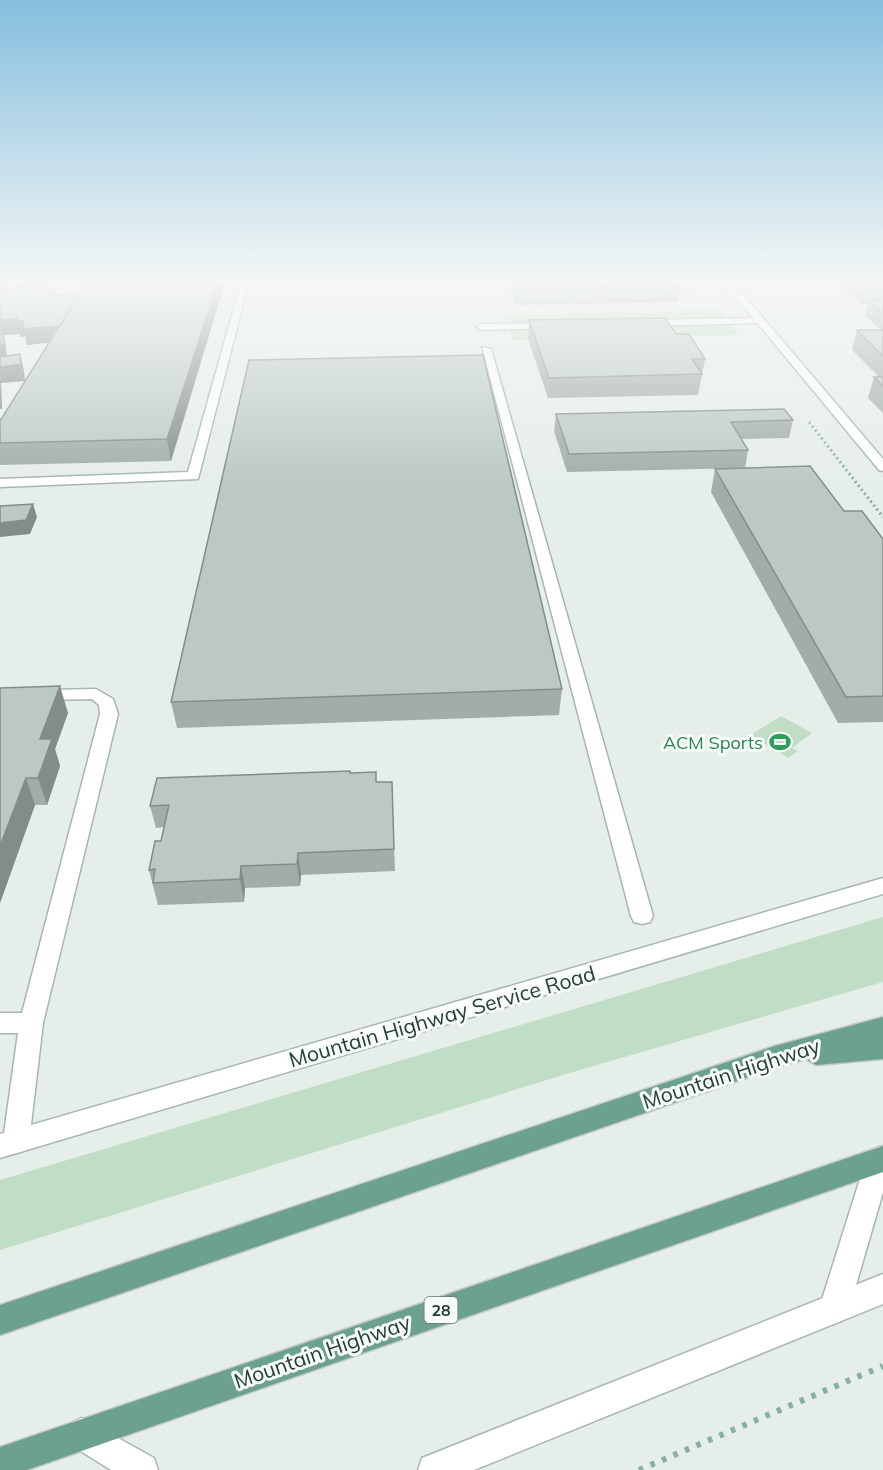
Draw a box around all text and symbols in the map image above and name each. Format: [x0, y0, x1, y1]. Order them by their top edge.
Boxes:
sports icon: ACM Sports [768, 730, 792, 754]
place label: ACM Sports [663, 731, 763, 754]
street label: Mountain Highway Service Road [286, 960, 598, 1072]
street label: Mountain Highway [639, 1032, 823, 1114]
road number: 28 [424, 1297, 458, 1323]
street label: Mountain Highway [230, 1309, 414, 1393]

